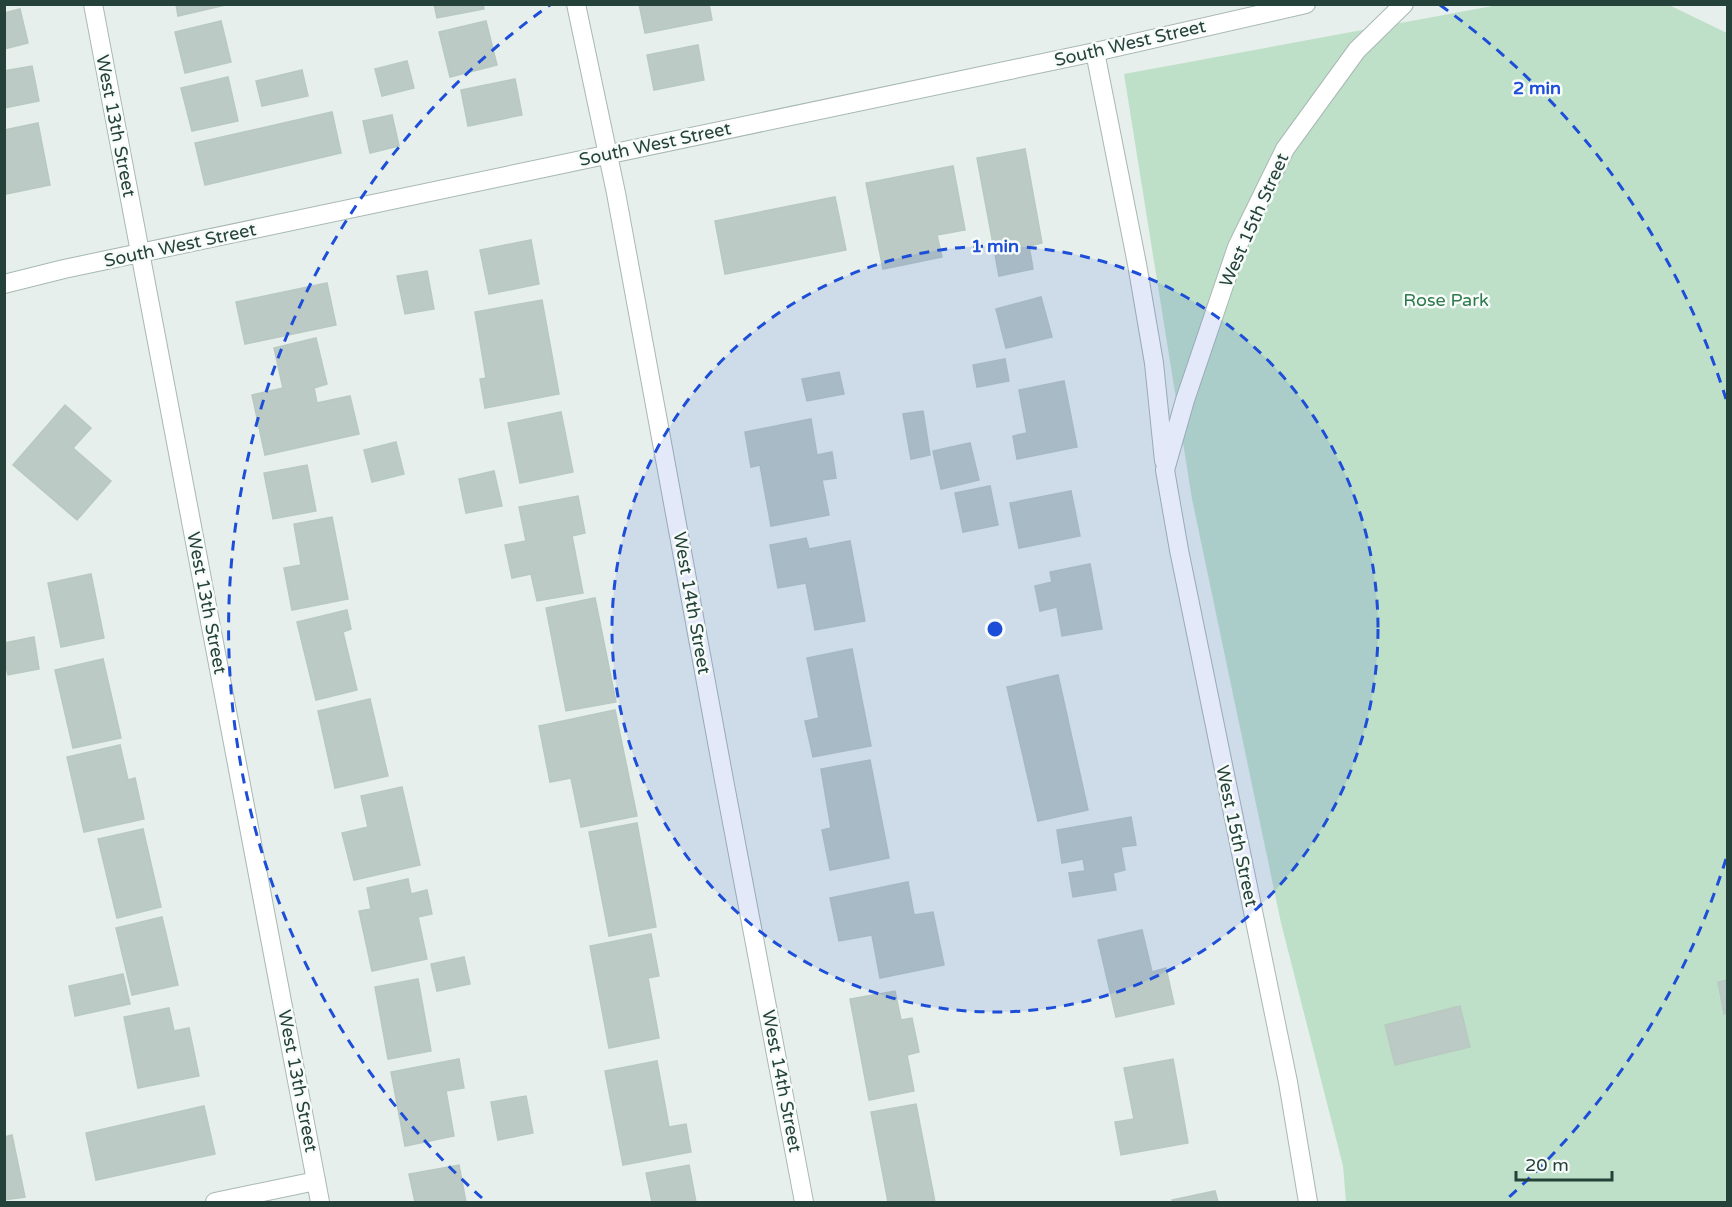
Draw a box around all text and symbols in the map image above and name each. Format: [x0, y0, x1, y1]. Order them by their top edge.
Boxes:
street label: South West Street [1052, 15, 1208, 71]
street label: West 13th Street [91, 53, 141, 199]
text: 2 min [1513, 77, 1561, 99]
street label: South West Street [577, 117, 733, 171]
street label: West 15th Street [1215, 150, 1293, 290]
street label: South West Street [102, 218, 258, 272]
text: 1 min [971, 235, 1019, 257]
park label: Rose Park [1403, 289, 1489, 311]
street label: West 13th Street [182, 530, 232, 676]
street label: West 14th Street [669, 530, 715, 676]
centre of rings [985, 619, 1005, 639]
street label: West 15th Street [1211, 763, 1263, 909]
street label: West 13th Street [273, 1008, 323, 1154]
street label: West 14th Street [757, 1008, 807, 1154]
scale bar [1516, 1144, 1612, 1182]
text: 20 m [1525, 1154, 1569, 1176]

